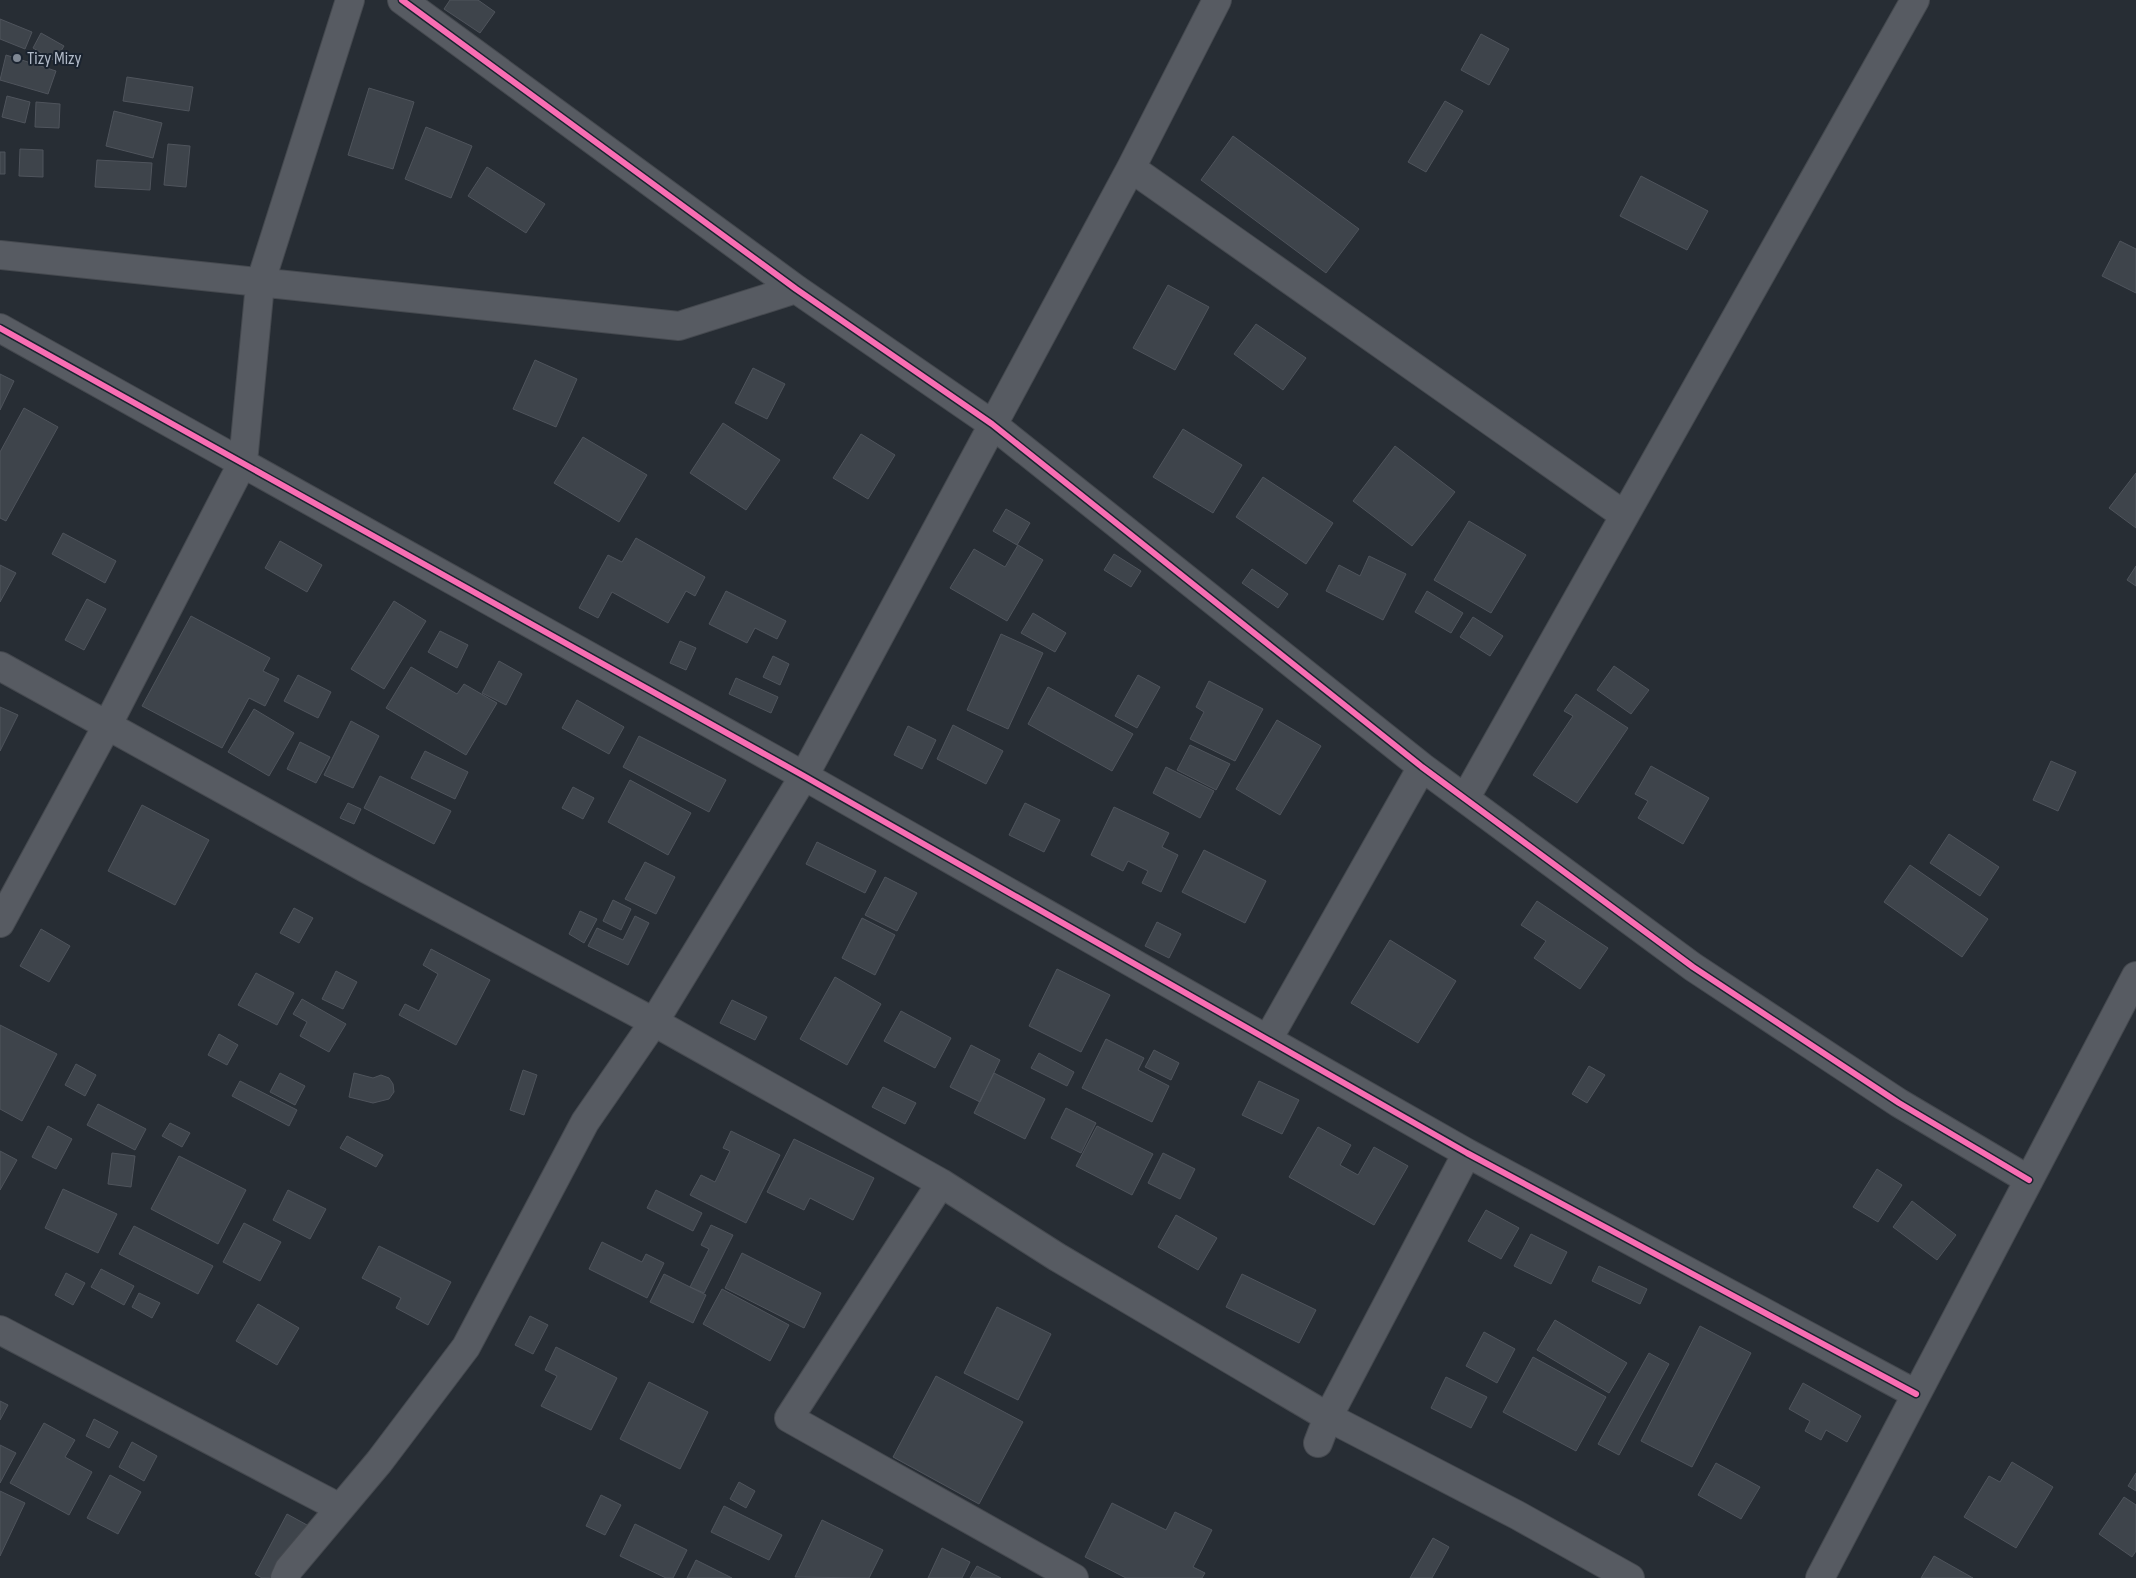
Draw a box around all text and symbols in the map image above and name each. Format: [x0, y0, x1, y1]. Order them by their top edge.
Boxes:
place label: Tizy Mizy [27, 48, 82, 69]
marker: Tizy Mizy [11, 52, 23, 64]

